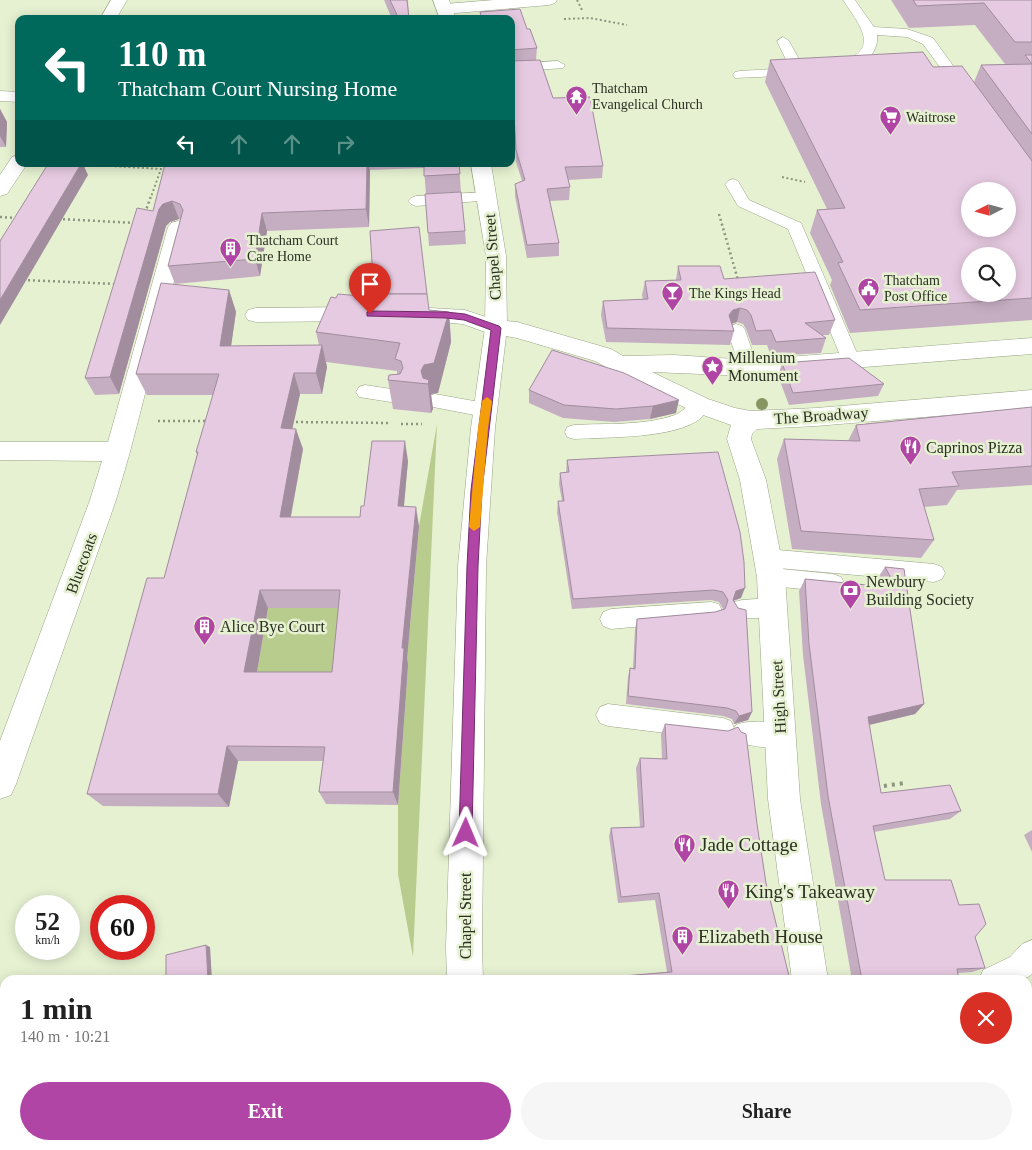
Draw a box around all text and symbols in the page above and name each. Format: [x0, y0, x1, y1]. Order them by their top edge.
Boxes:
icon: left [35, 35, 100, 100]
text: 110 m [118, 35, 206, 74]
text: Thatcham Court Nursing Home [118, 76, 397, 101]
place label: Thatcham Evangelical Church [592, 81, 703, 112]
temple icon: Thatcham Evangelical Church [564, 84, 588, 115]
supermarket icon: Waitrose [878, 105, 902, 136]
place label: Waitrose [906, 110, 955, 125]
icon: left [172, 130, 200, 158]
icon: ahead [225, 130, 253, 158]
icon: ahead [278, 130, 306, 158]
icon: right [331, 130, 359, 158]
north arrow [961, 182, 1016, 238]
map controls [961, 182, 1016, 302]
street label: Chapel Street [481, 213, 505, 301]
place label: Thatcham Court Care Home [247, 233, 338, 264]
building icon: Thatcham Court Care Home [219, 236, 243, 267]
button: search [961, 247, 1016, 302]
pin [349, 263, 391, 314]
icon: arrive [356, 270, 384, 298]
place label: Thatcham Post Office [884, 273, 947, 304]
public building icon: Thatcham Post Office [856, 276, 880, 307]
bar icon: The Kings Head [661, 281, 685, 312]
place label: The Kings Head [689, 286, 781, 301]
place label: Millenium Monument [728, 349, 799, 384]
place icon: Millenium Monument [700, 354, 724, 385]
street label: The Broadway [773, 404, 869, 428]
restaurant icon: Caprinos Pizza [898, 435, 922, 466]
place label: Caprinos Pizza [926, 439, 1022, 457]
street label: Bluecoats [63, 531, 100, 596]
place label: Newbury Building Society [866, 573, 974, 609]
bank icon: Newbury Building Society [838, 578, 862, 609]
building icon: Alice Bye Court [192, 614, 216, 645]
place label: Alice Bye Court [220, 618, 325, 636]
street label: High Street [768, 659, 790, 734]
position arrow [439, 806, 491, 858]
restaurant icon: Jade Cottage [672, 832, 696, 863]
place label: Jade Cottage [700, 834, 798, 855]
street label: Chapel Street [457, 872, 475, 959]
restaurant icon: King's Takeaway [717, 879, 741, 910]
place label: King's Takeaway [745, 881, 875, 902]
speed limit sign: 60 [90, 895, 155, 960]
text: 52 [35, 908, 60, 935]
building icon: Elizabeth House [670, 924, 694, 955]
place label: Elizabeth House [698, 926, 823, 947]
text: km/h [35, 933, 60, 947]
text: 1 min [20, 992, 93, 1025]
button: close [960, 992, 1012, 1044]
text: 140 m · 10:21 [20, 1028, 110, 1045]
button: Exit [20, 1082, 511, 1140]
button: Share [521, 1082, 1012, 1140]

